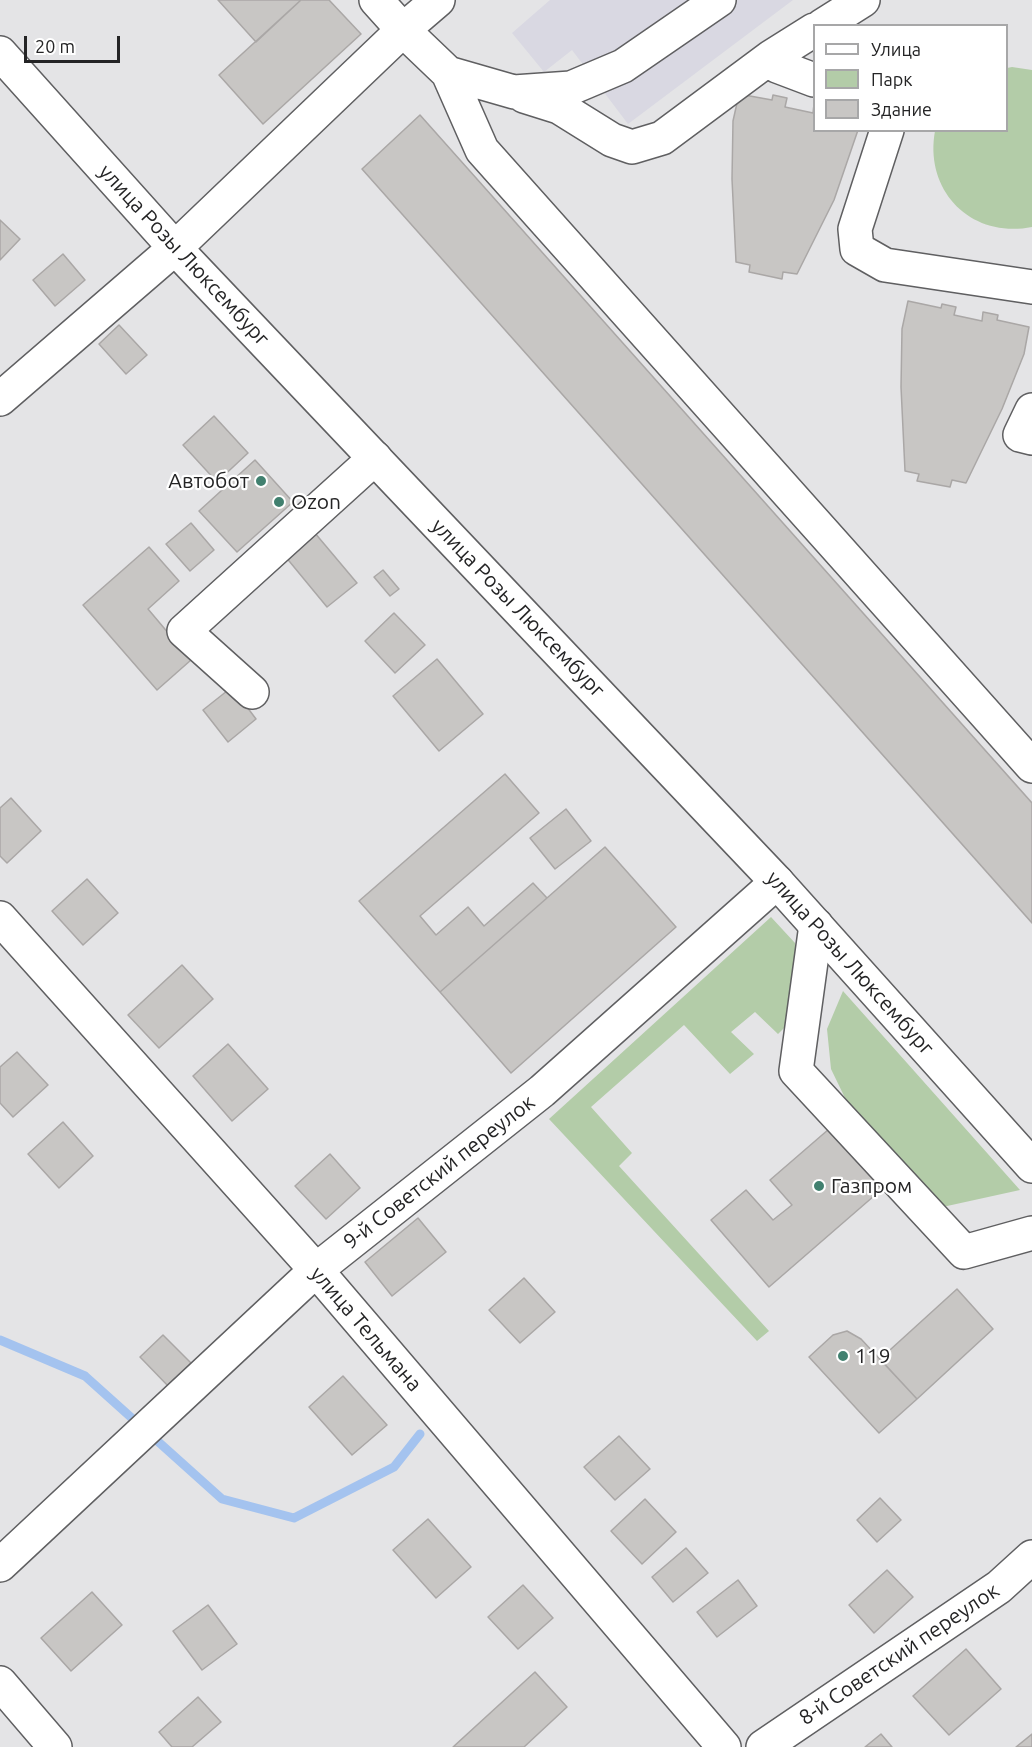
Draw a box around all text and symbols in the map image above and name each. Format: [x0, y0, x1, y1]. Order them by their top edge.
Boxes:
scale bar [27, 24, 123, 62]
legend [813, 24, 1008, 132]
text: 20 m [35, 36, 75, 56]
text: Улица [871, 39, 921, 59]
text: Парк [871, 69, 912, 89]
text: Здание [871, 99, 932, 119]
street label: улица Розы Люксембург [93, 159, 275, 351]
place label: Автобот [168, 468, 249, 494]
marker: Автобот [254, 474, 268, 488]
place label: Ozon [291, 489, 341, 515]
marker: Ozon [272, 495, 286, 509]
street label: улица Розы Люксембург [426, 513, 610, 703]
street label: улица Розы Люксембург [761, 866, 939, 1060]
street label: 9-й Советский переулок [338, 1090, 540, 1254]
place label: Газпром [831, 1173, 912, 1199]
marker: Газпром [812, 1179, 826, 1193]
street label: улица Тельмана [305, 1262, 427, 1396]
place label: 119 [855, 1343, 891, 1369]
marker: 119 [836, 1349, 850, 1363]
street label: 8-й Советский переулок [794, 1578, 1004, 1730]

